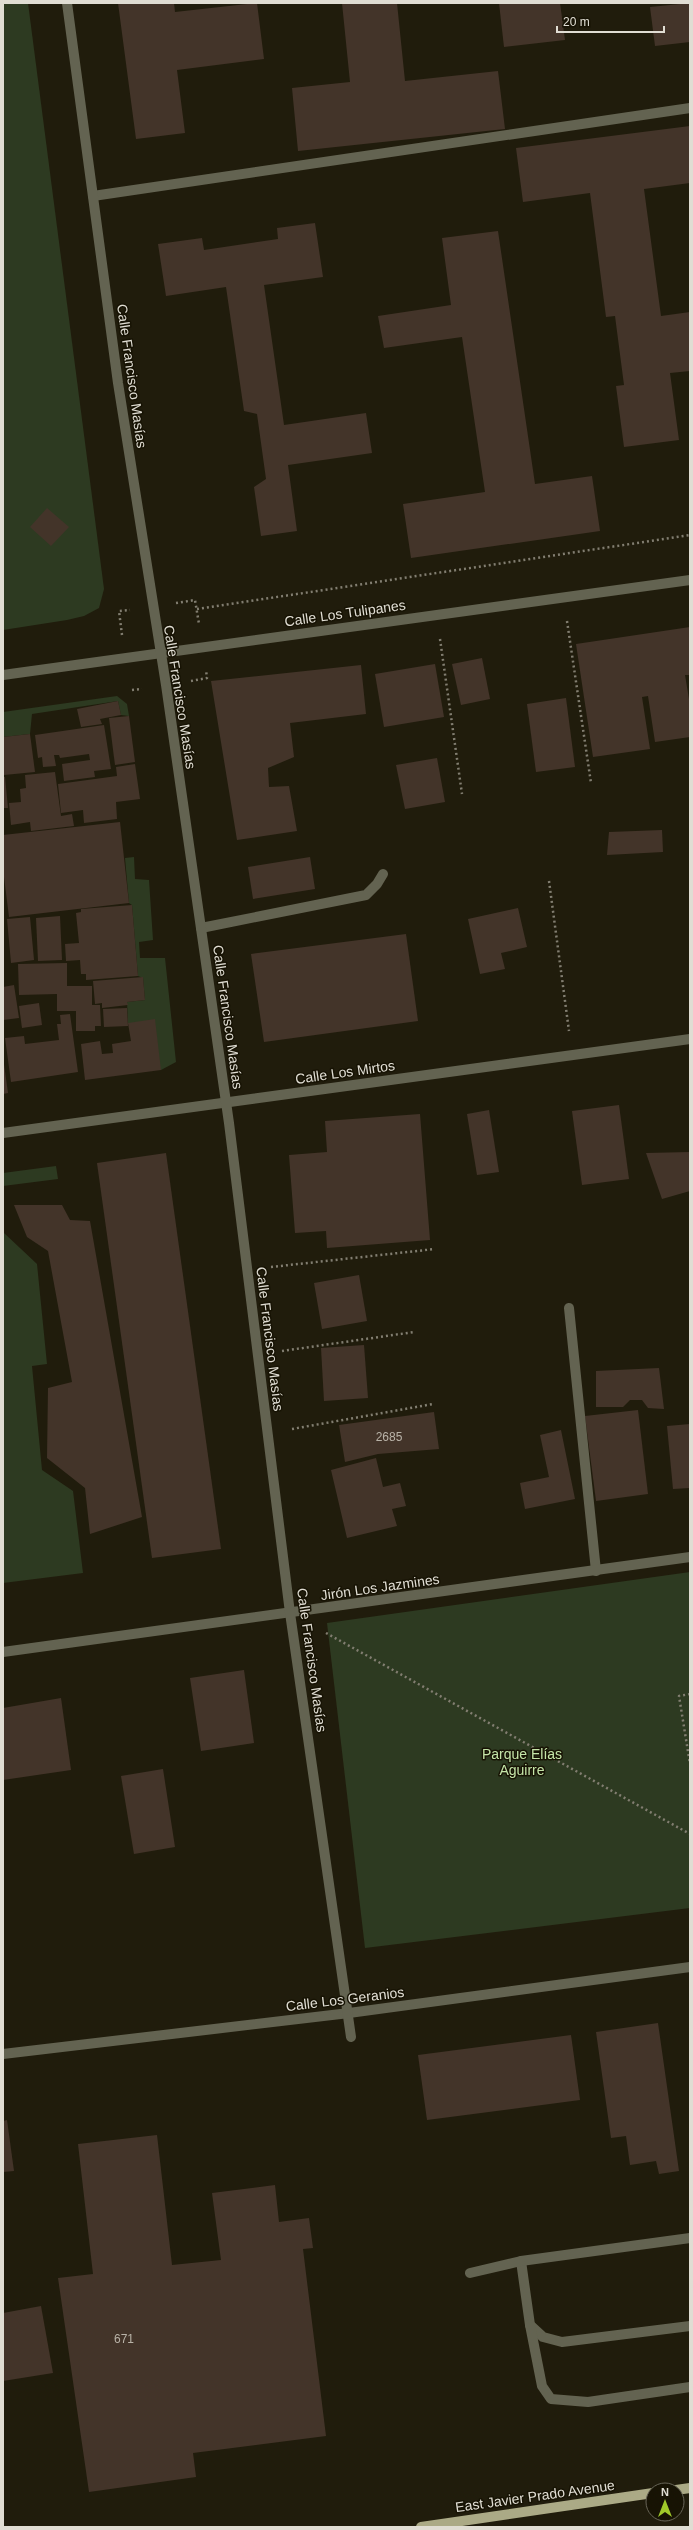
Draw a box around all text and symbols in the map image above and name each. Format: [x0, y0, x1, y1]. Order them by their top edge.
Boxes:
scale bar [557, 8, 664, 34]
text: 20 m [563, 15, 590, 29]
street label: Calle Francisco Masías [114, 303, 150, 449]
street label: Calle Los Tulipanes [283, 597, 407, 629]
street label: Calle Francisco Masías [161, 624, 199, 770]
street label: Calle Francisco Masías [210, 944, 246, 1090]
street label: Calle Los Mirtos [294, 1057, 396, 1087]
street label: Calle Francisco Masías [253, 1266, 287, 1412]
house number: 2685 [376, 1430, 403, 1444]
street label: Jirón Los Jazmines [320, 1571, 440, 1603]
street label: Calle Francisco Masías [294, 1587, 330, 1733]
park label: Parque Elías Aguirre [482, 1746, 562, 1778]
street label: Calle Los Geranios [285, 1984, 405, 2014]
house number: 671 [114, 2332, 134, 2346]
street label: East Javier Prado Avenue [454, 2477, 616, 2515]
north arrow [645, 2482, 685, 2522]
text: N [661, 2486, 669, 2498]

